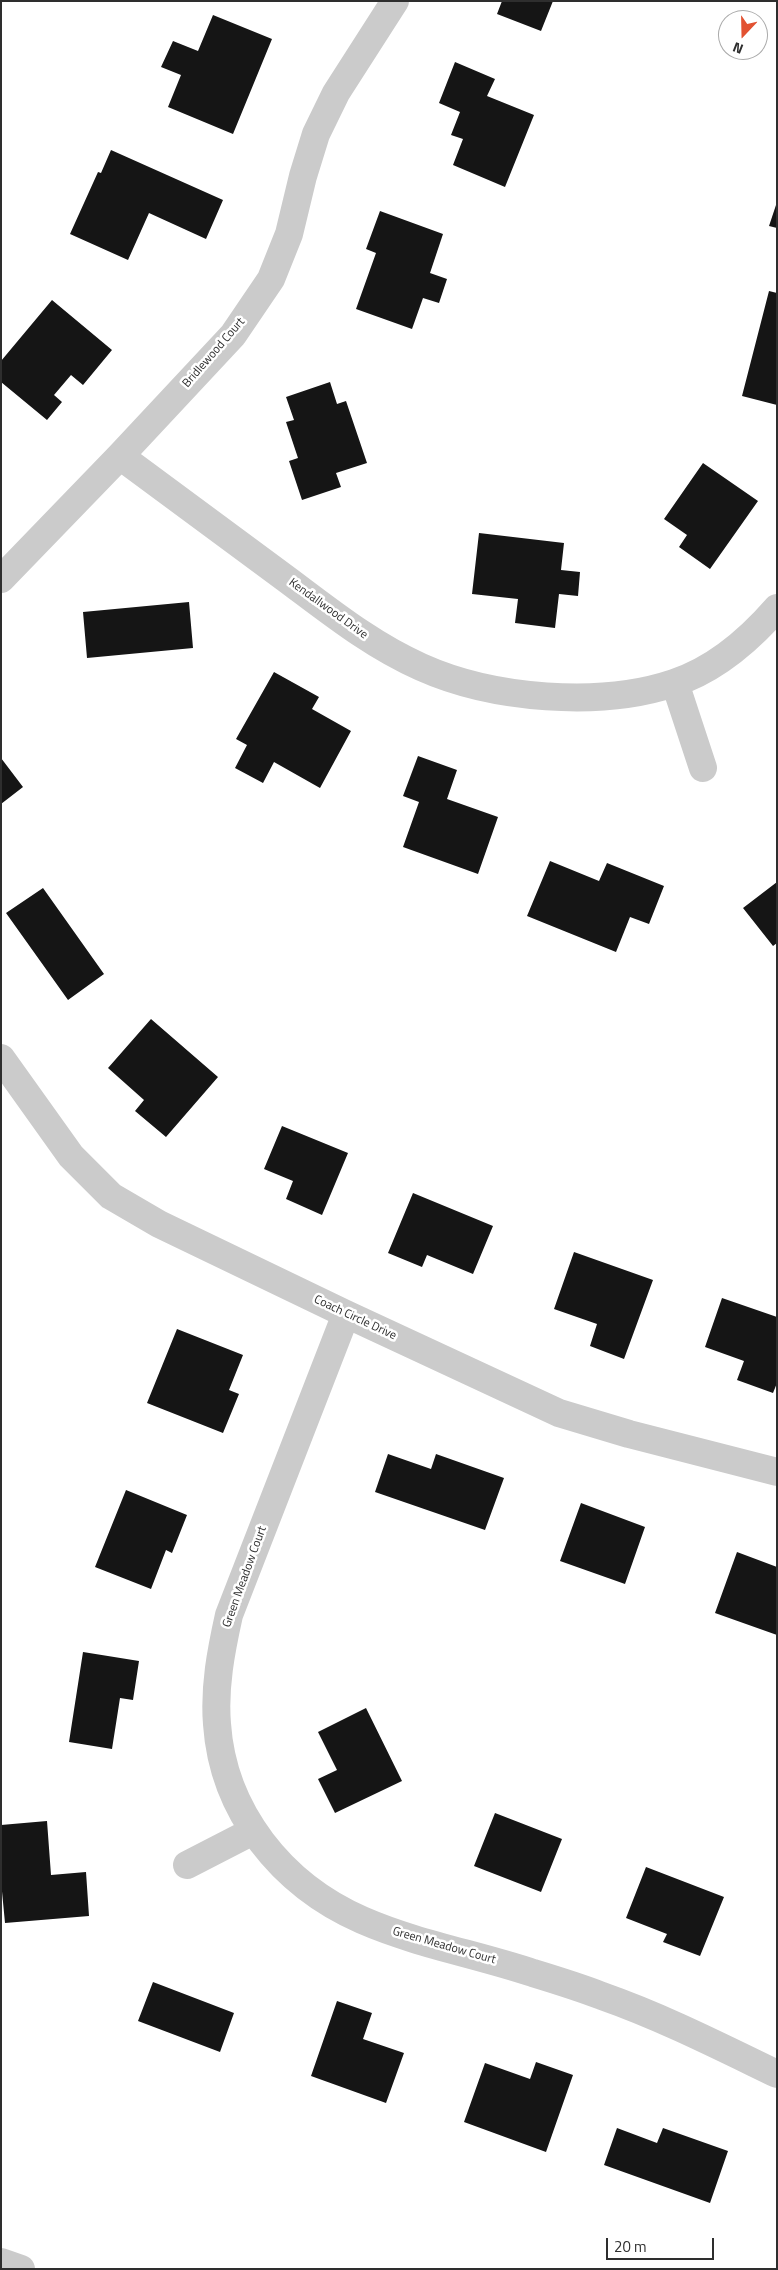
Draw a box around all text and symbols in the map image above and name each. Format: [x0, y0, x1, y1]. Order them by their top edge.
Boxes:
north arrow [718, 10, 768, 60]
text: N [730, 37, 746, 60]
street label: Bridlewood Court [180, 315, 248, 391]
street label: Kendallwood Drive [286, 576, 370, 642]
street label: Coach Circle Drive [312, 1293, 398, 1343]
street label: Green Meadow Court [220, 1524, 270, 1630]
street label: Green Meadow Court [391, 1924, 497, 1968]
scale bar [608, 2228, 716, 2260]
text: 20 m [614, 2235, 647, 2258]

